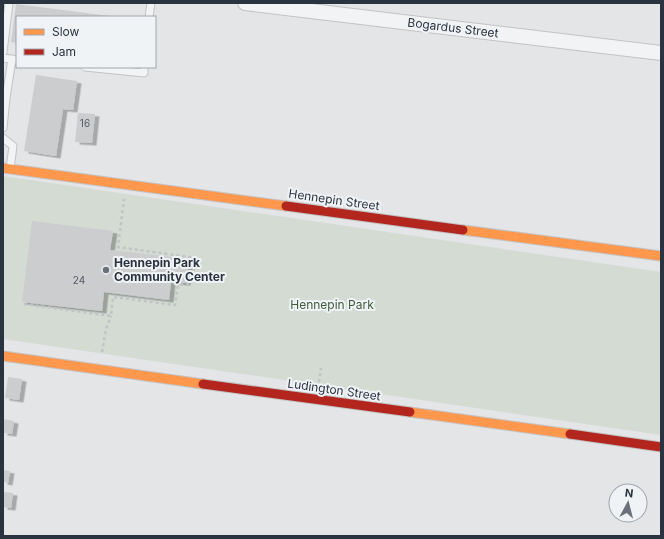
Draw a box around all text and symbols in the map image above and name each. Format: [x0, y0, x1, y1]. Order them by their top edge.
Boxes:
street label: Bogardus Street [407, 14, 499, 41]
legend [16, 16, 156, 68]
text: Slow [52, 24, 80, 39]
text: Jam [52, 44, 76, 59]
house number: 16 [80, 117, 90, 129]
street label: Hennepin Street [288, 186, 381, 213]
place label: Hennepin Park Community Center [114, 255, 225, 284]
marker: Hennepin Park Community Center [101, 265, 111, 275]
house number: 24 [73, 274, 85, 286]
park label: Hennepin Park [290, 297, 374, 312]
street label: Ludington Street [287, 376, 382, 403]
north arrow [608, 483, 648, 523]
text: N [624, 486, 634, 501]

